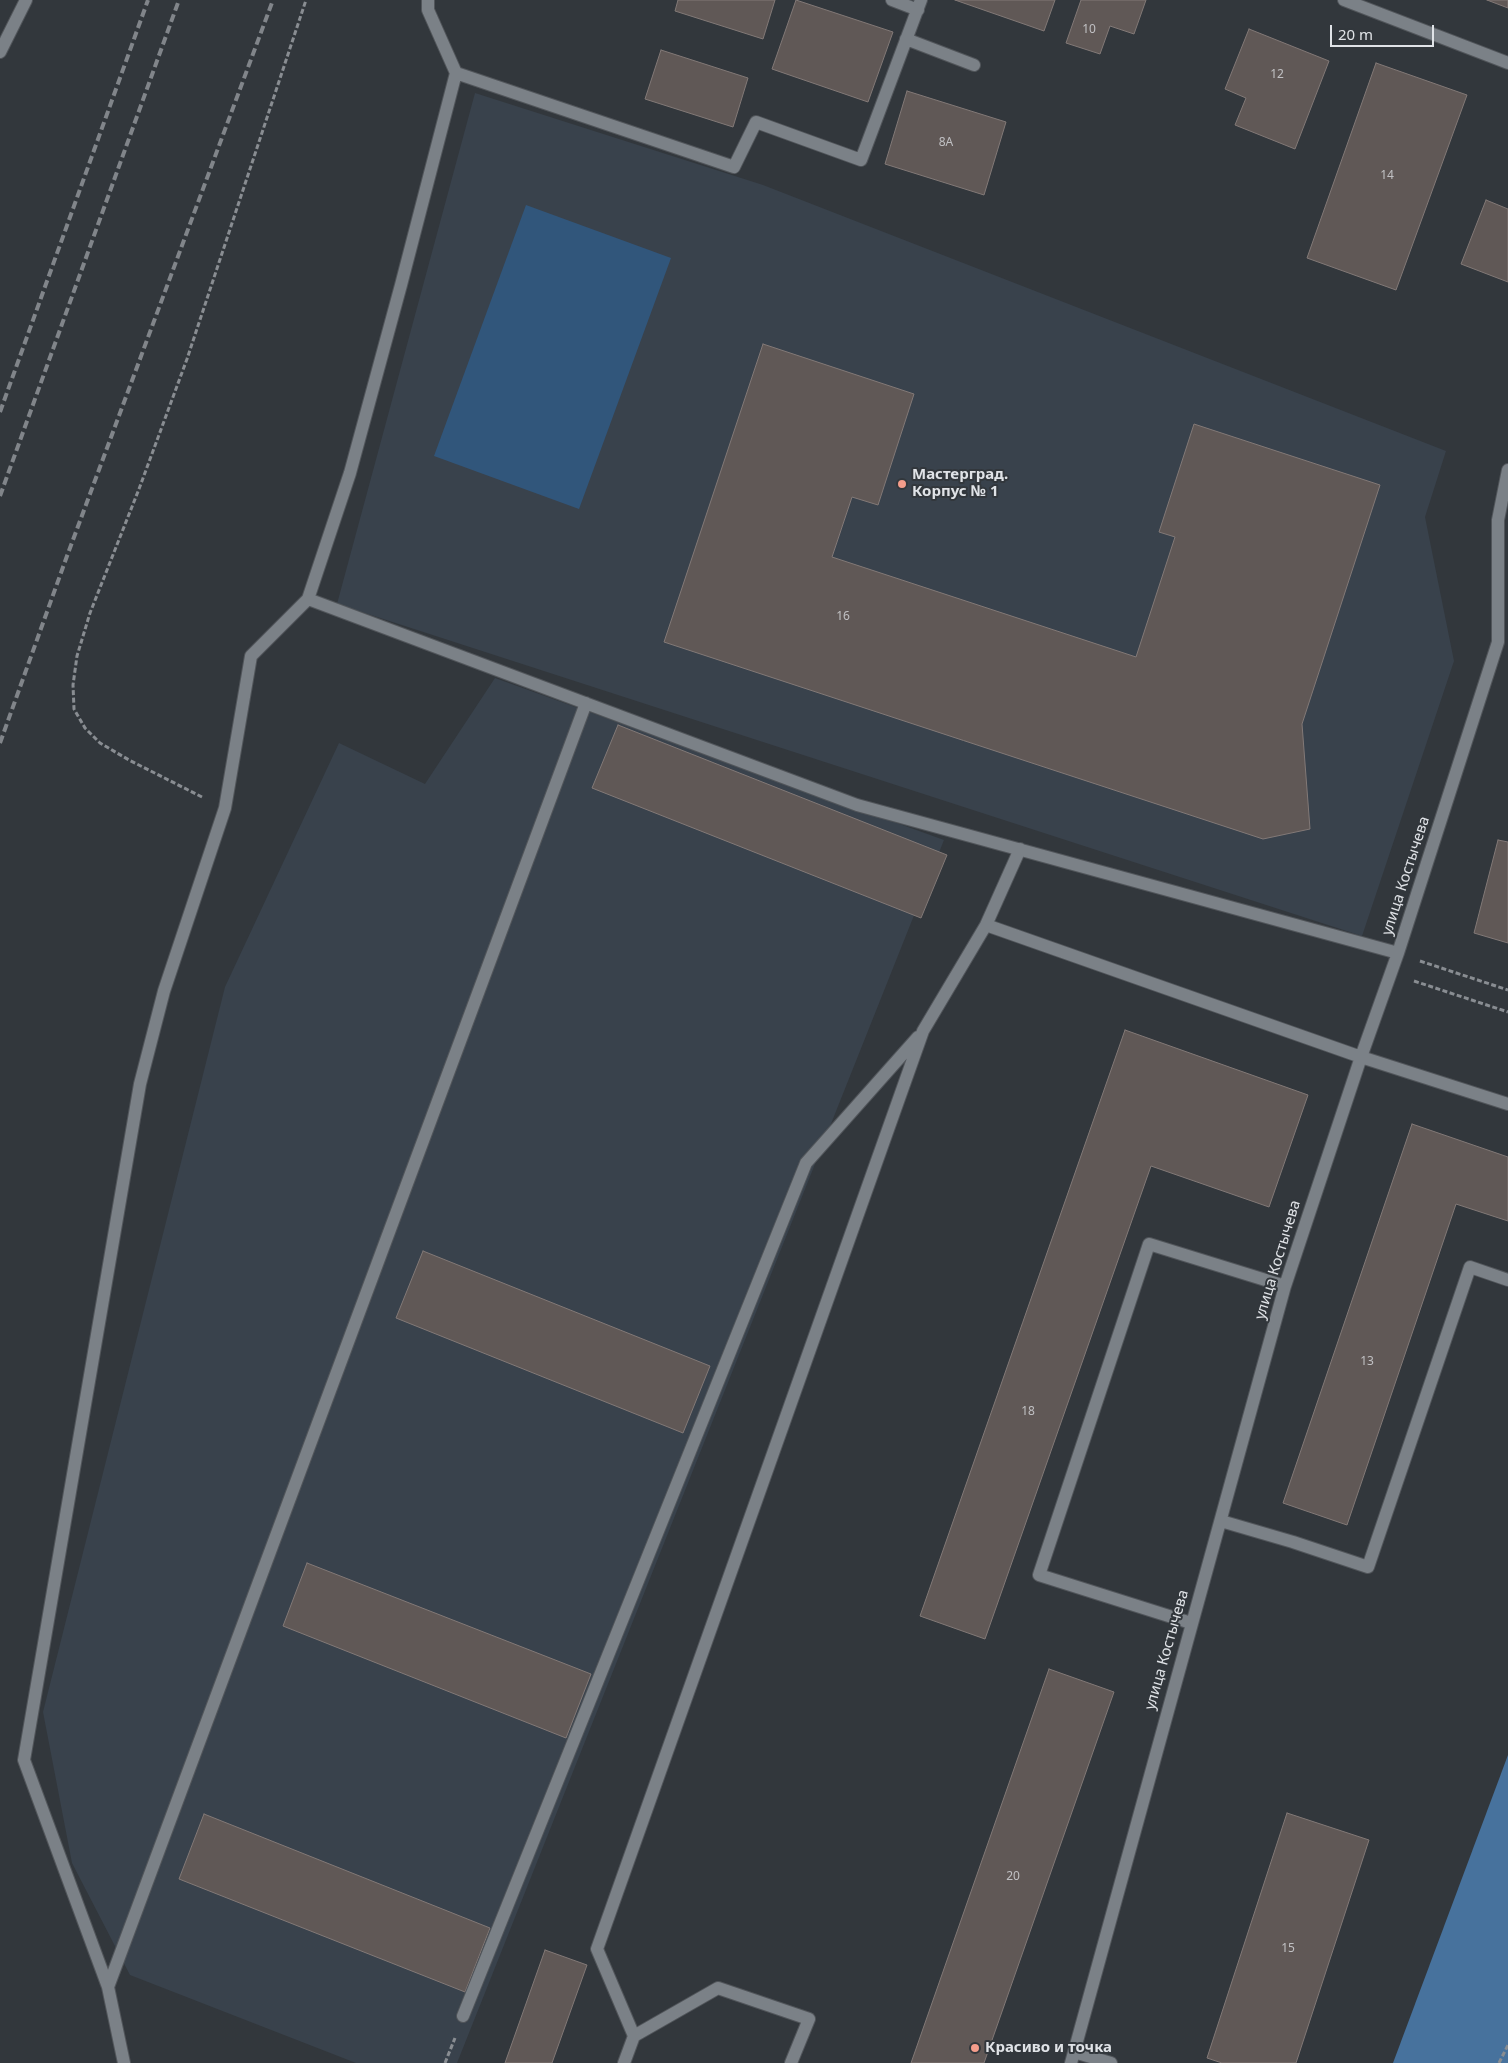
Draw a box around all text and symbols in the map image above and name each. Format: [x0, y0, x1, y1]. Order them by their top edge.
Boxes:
scale bar [1333, 15, 1437, 47]
house number: 10 [1082, 23, 1096, 37]
text: 20 m [1338, 24, 1373, 44]
house number: 12 [1270, 68, 1284, 82]
house number: 8А [939, 136, 953, 150]
house number: 14 [1380, 169, 1394, 183]
place label: Мастерград. Корпус № 1 [912, 466, 1008, 501]
marker: Мастерград. Корпус № 1 [896, 478, 908, 490]
house number: 16 [836, 610, 850, 624]
street label: улица Костычева [1378, 814, 1434, 938]
street label: улица Костычева [1251, 1198, 1305, 1322]
house number: 13 [1360, 1355, 1374, 1369]
house number: 18 [1021, 1405, 1035, 1419]
street label: улица Костычева [1141, 1588, 1193, 1712]
house number: 20 [1006, 1870, 1020, 1884]
house number: 15 [1281, 1942, 1295, 1956]
place label: Красиво и точка [985, 2039, 1112, 2057]
marker: Красиво и точка [969, 2042, 981, 2054]

